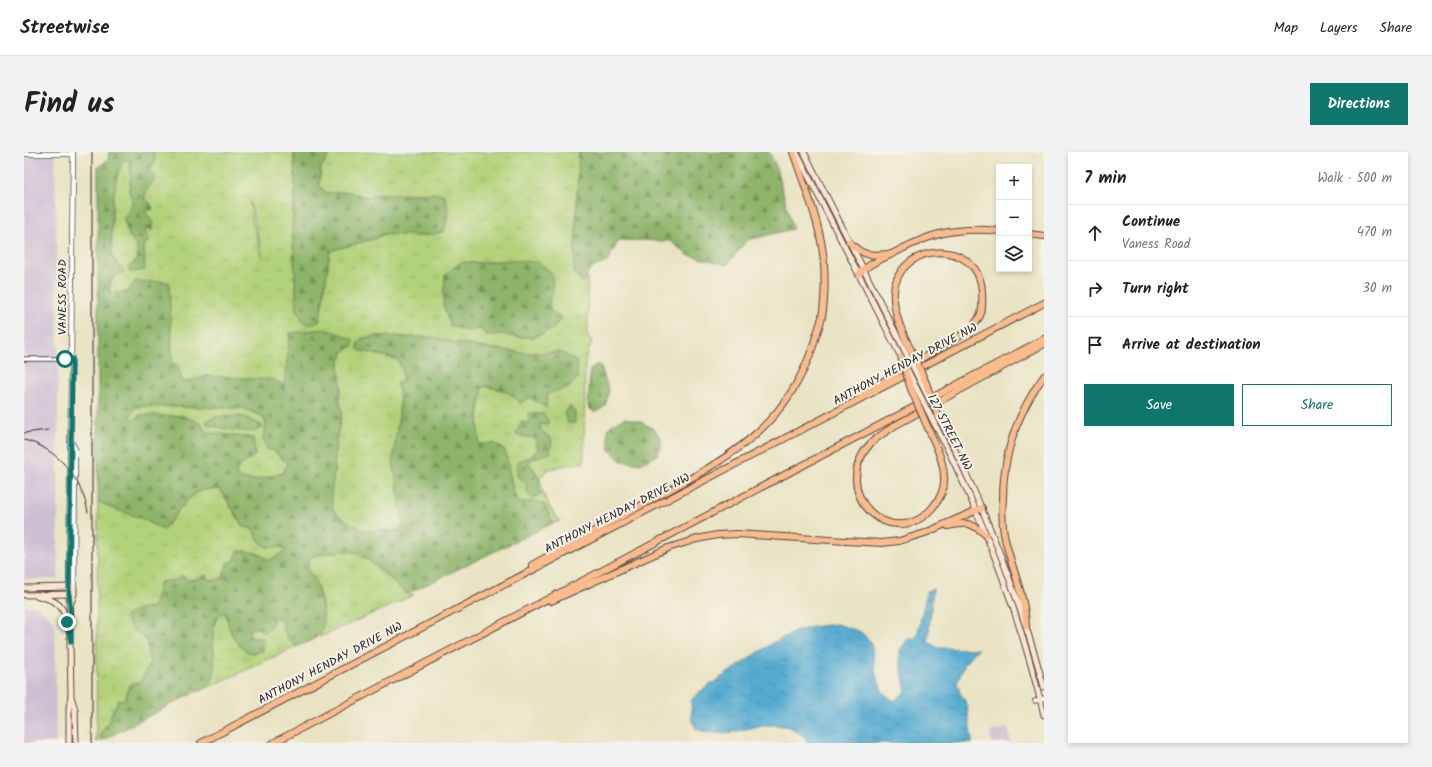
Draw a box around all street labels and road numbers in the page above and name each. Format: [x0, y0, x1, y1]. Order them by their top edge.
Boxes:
street label: VANESS ROAD [53, 259, 72, 335]
street label: ANTHONY HENDAY DRIVE NW [830, 318, 981, 411]
street label: 127 STREET NW [922, 391, 977, 474]
street label: ANTHONY HENDAY DRIVE NW [541, 468, 693, 559]
street label: ANTHONY HENDAY DRIVE NW [255, 617, 406, 710]

